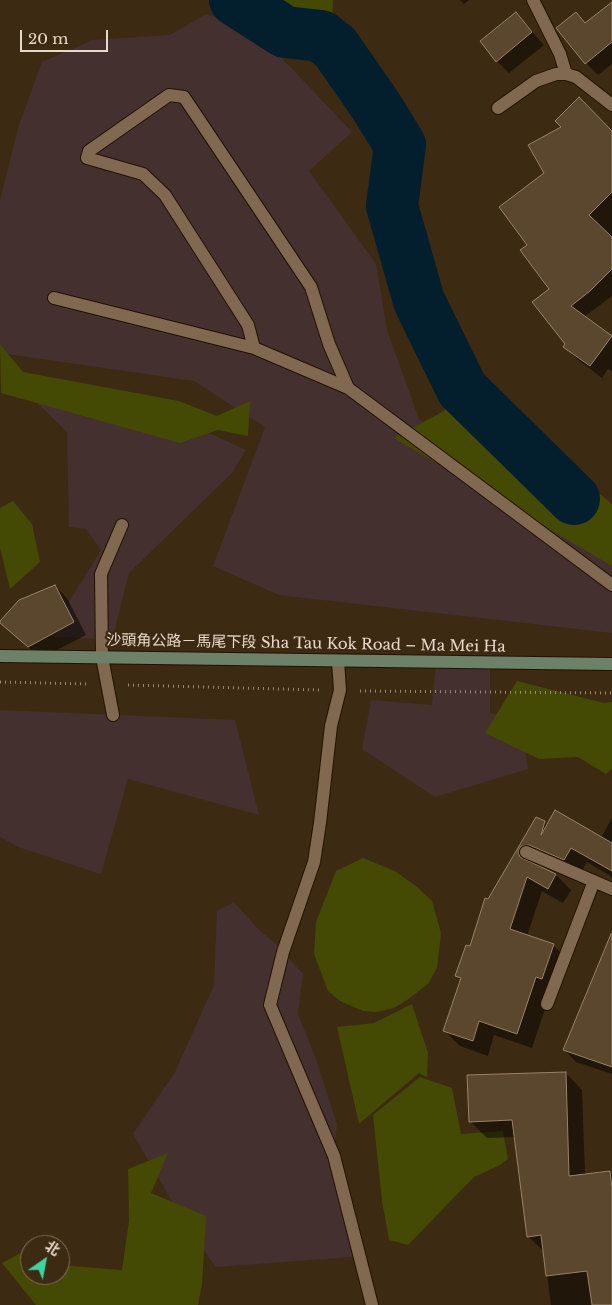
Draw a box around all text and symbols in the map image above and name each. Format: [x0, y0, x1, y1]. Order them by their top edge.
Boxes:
scale bar [22, 20, 110, 52]
text: 20 m [28, 29, 68, 48]
street label: 沙頭角公路－馬尾下段 Sha Tau Kok Road – Ma Mei Ha [106, 632, 506, 656]
north arrow [20, 1235, 70, 1285]
text: 北 [42, 1237, 63, 1260]

